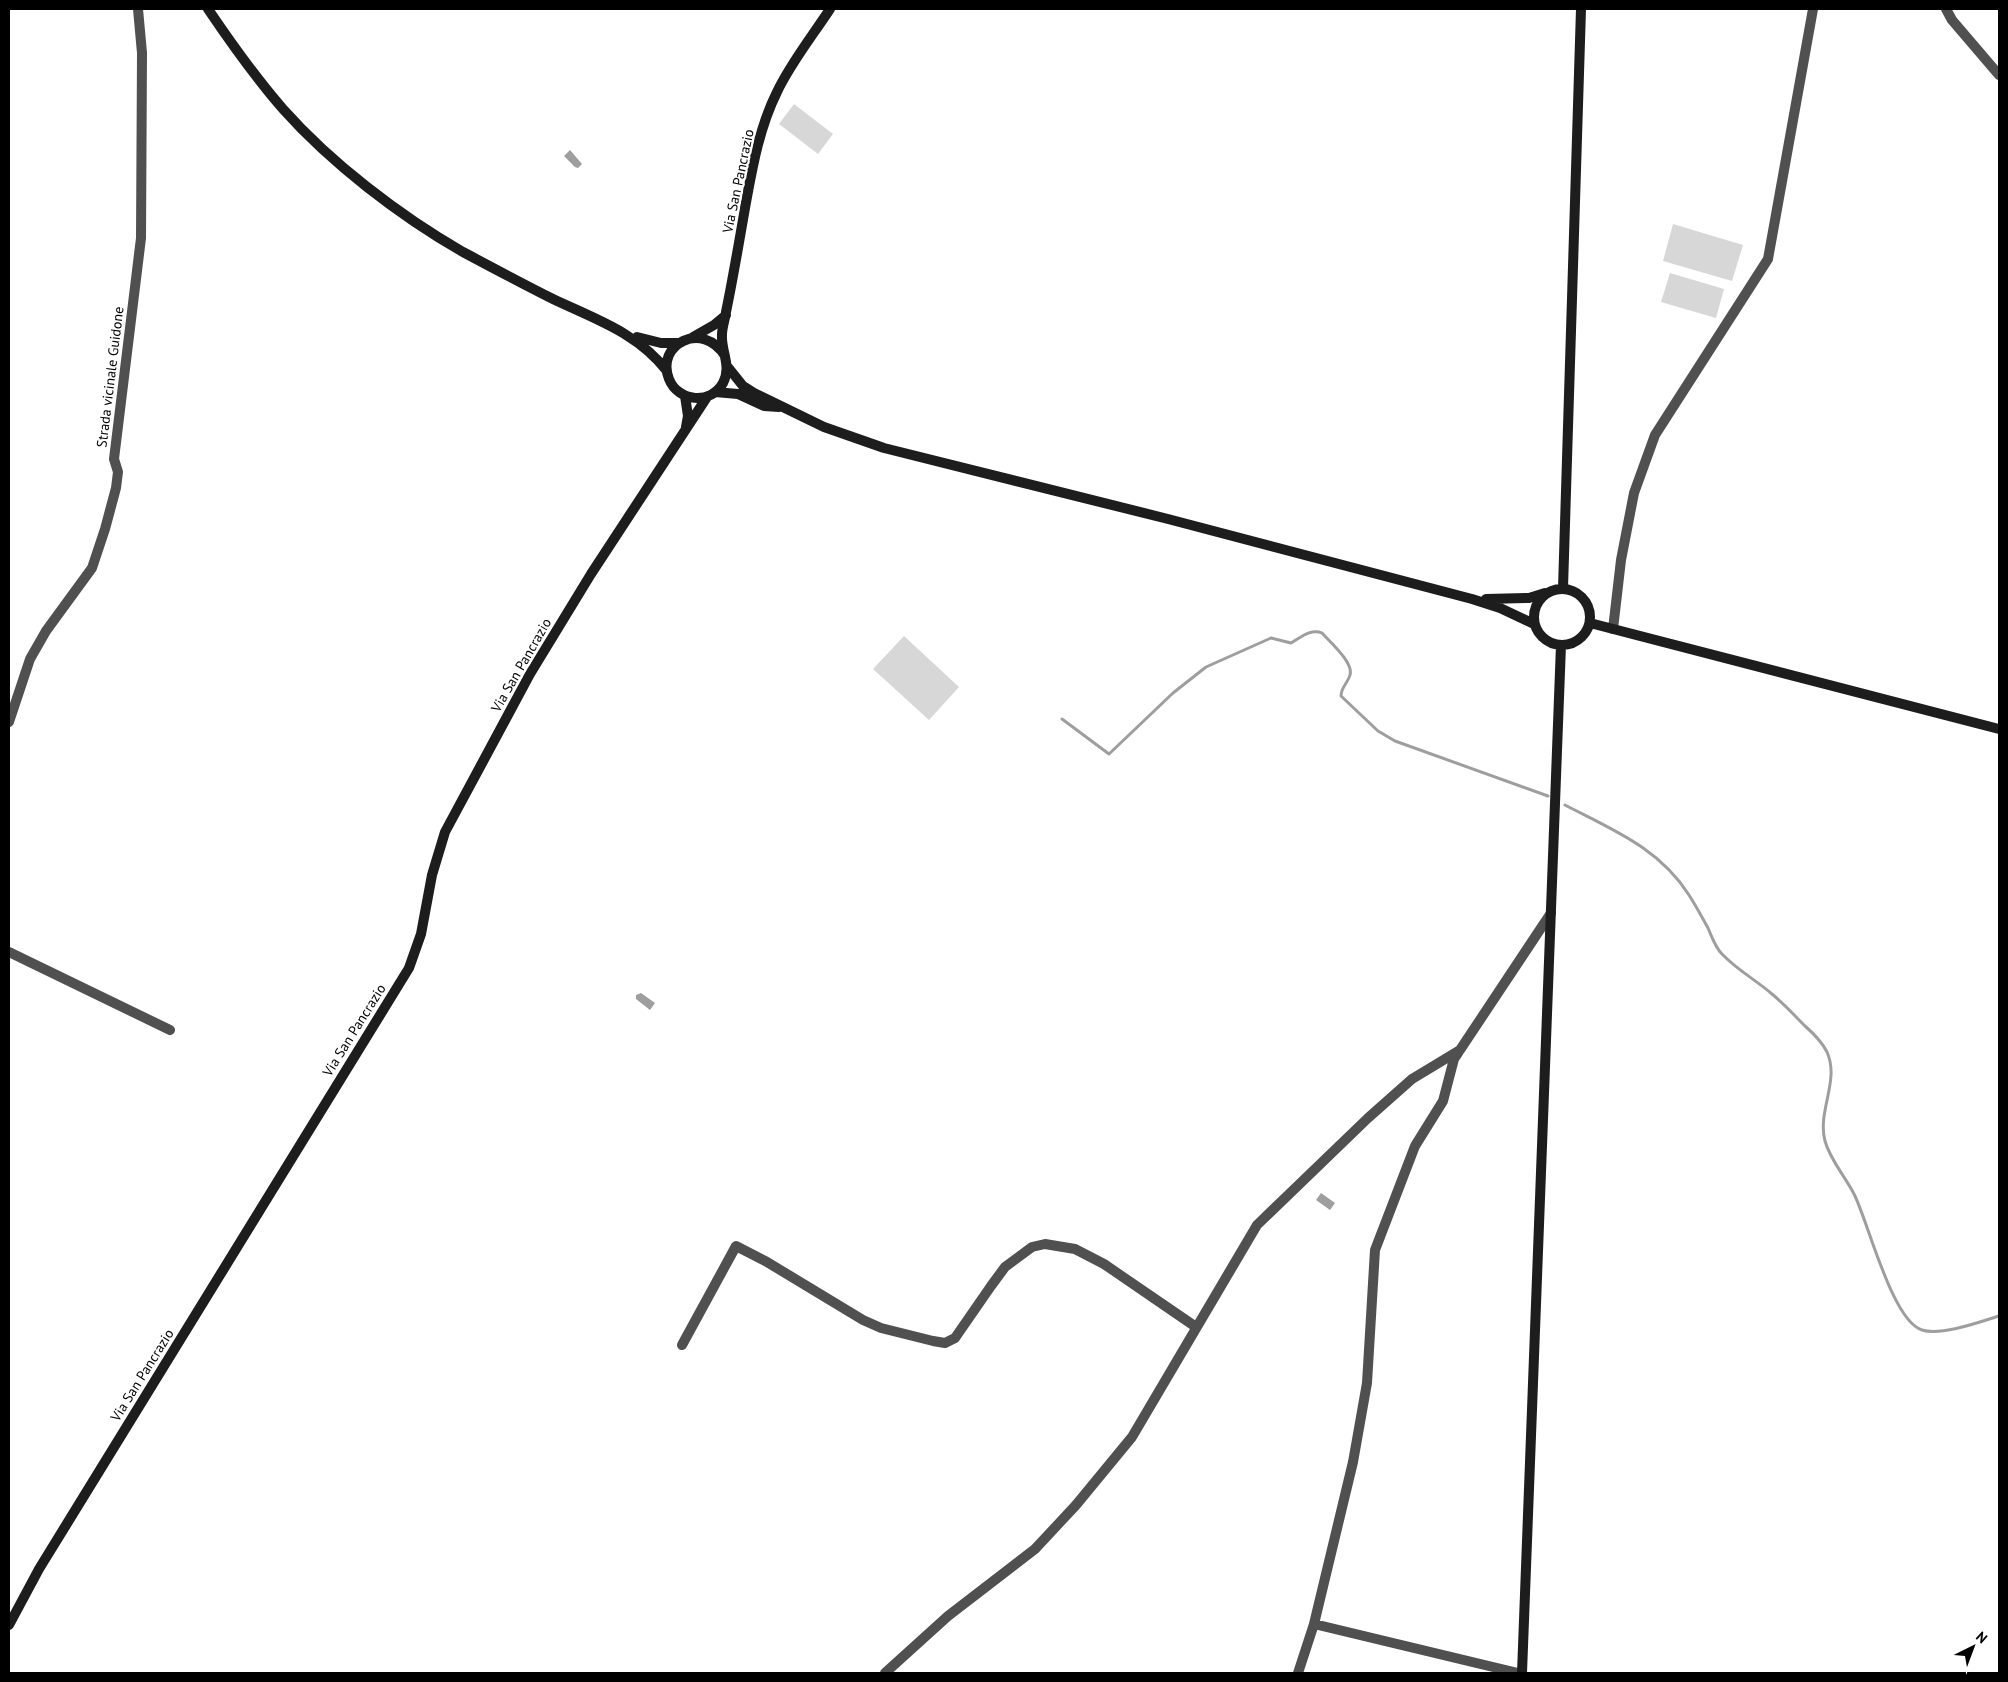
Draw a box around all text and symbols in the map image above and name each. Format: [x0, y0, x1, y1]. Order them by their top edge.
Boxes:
street label: Via San Pancrazio [718, 127, 758, 236]
street label: Strada vicinale Guidone [92, 306, 128, 448]
street label: Via San Pancrazio [486, 615, 555, 716]
street label: Via San Pancrazio [318, 980, 390, 1080]
street label: Via San Pancrazio [106, 1325, 178, 1425]
north arrow [1948, 1622, 1998, 1672]
text: N [1972, 1628, 1991, 1647]

